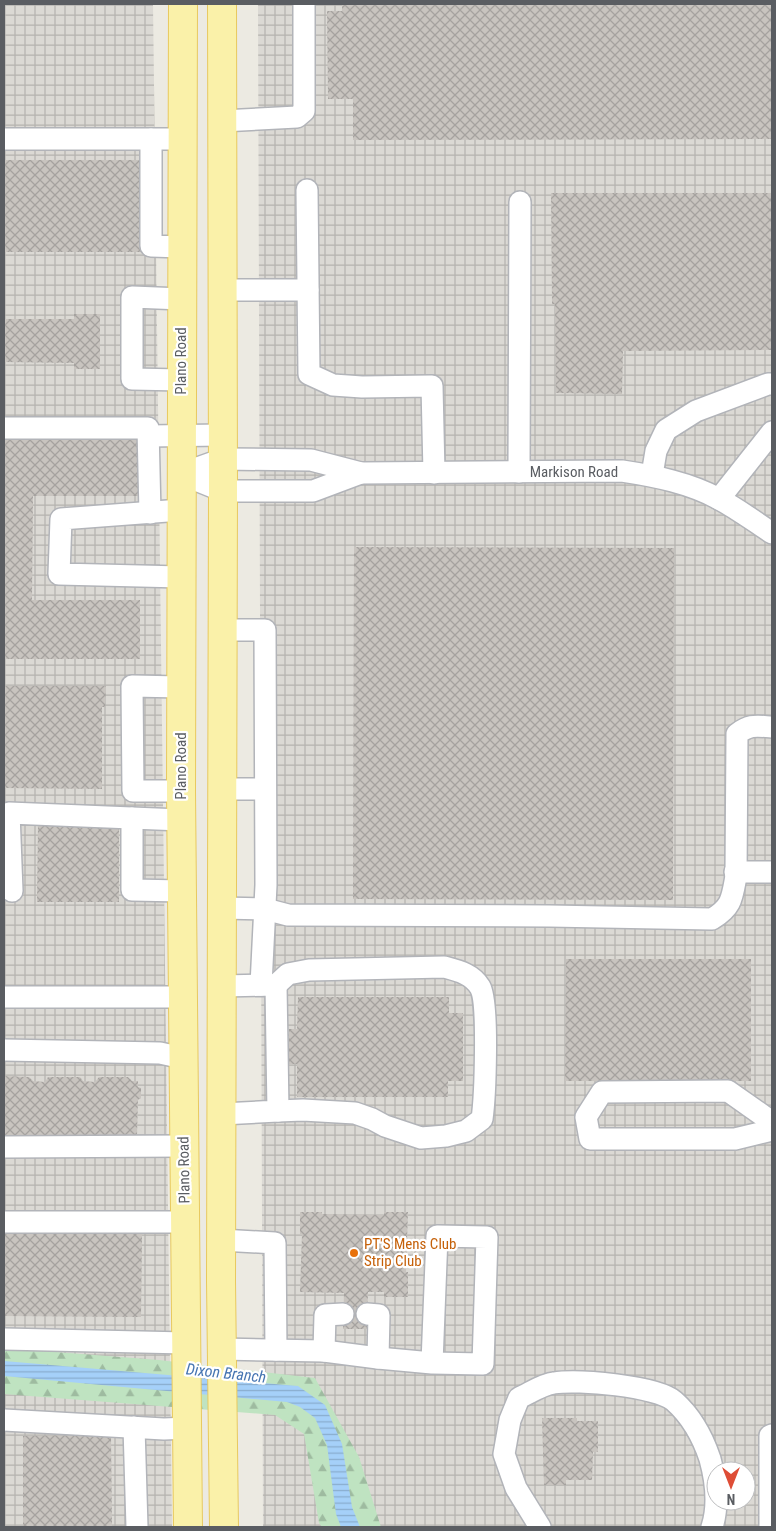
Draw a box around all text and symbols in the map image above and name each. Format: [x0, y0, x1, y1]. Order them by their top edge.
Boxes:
street label: Plano Road [172, 327, 190, 395]
street label: Markison Road [530, 463, 618, 481]
street label: Plano Road [172, 732, 190, 800]
street label: Plano Road [174, 1136, 194, 1204]
place label: PT'S Mens Club Strip Club [364, 1235, 456, 1270]
marker: PT'S Mens Club Strip Club [348, 1247, 360, 1259]
water label: Dixon Branch [185, 1359, 267, 1387]
north arrow [706, 1461, 756, 1511]
text: N [727, 1491, 735, 1507]

